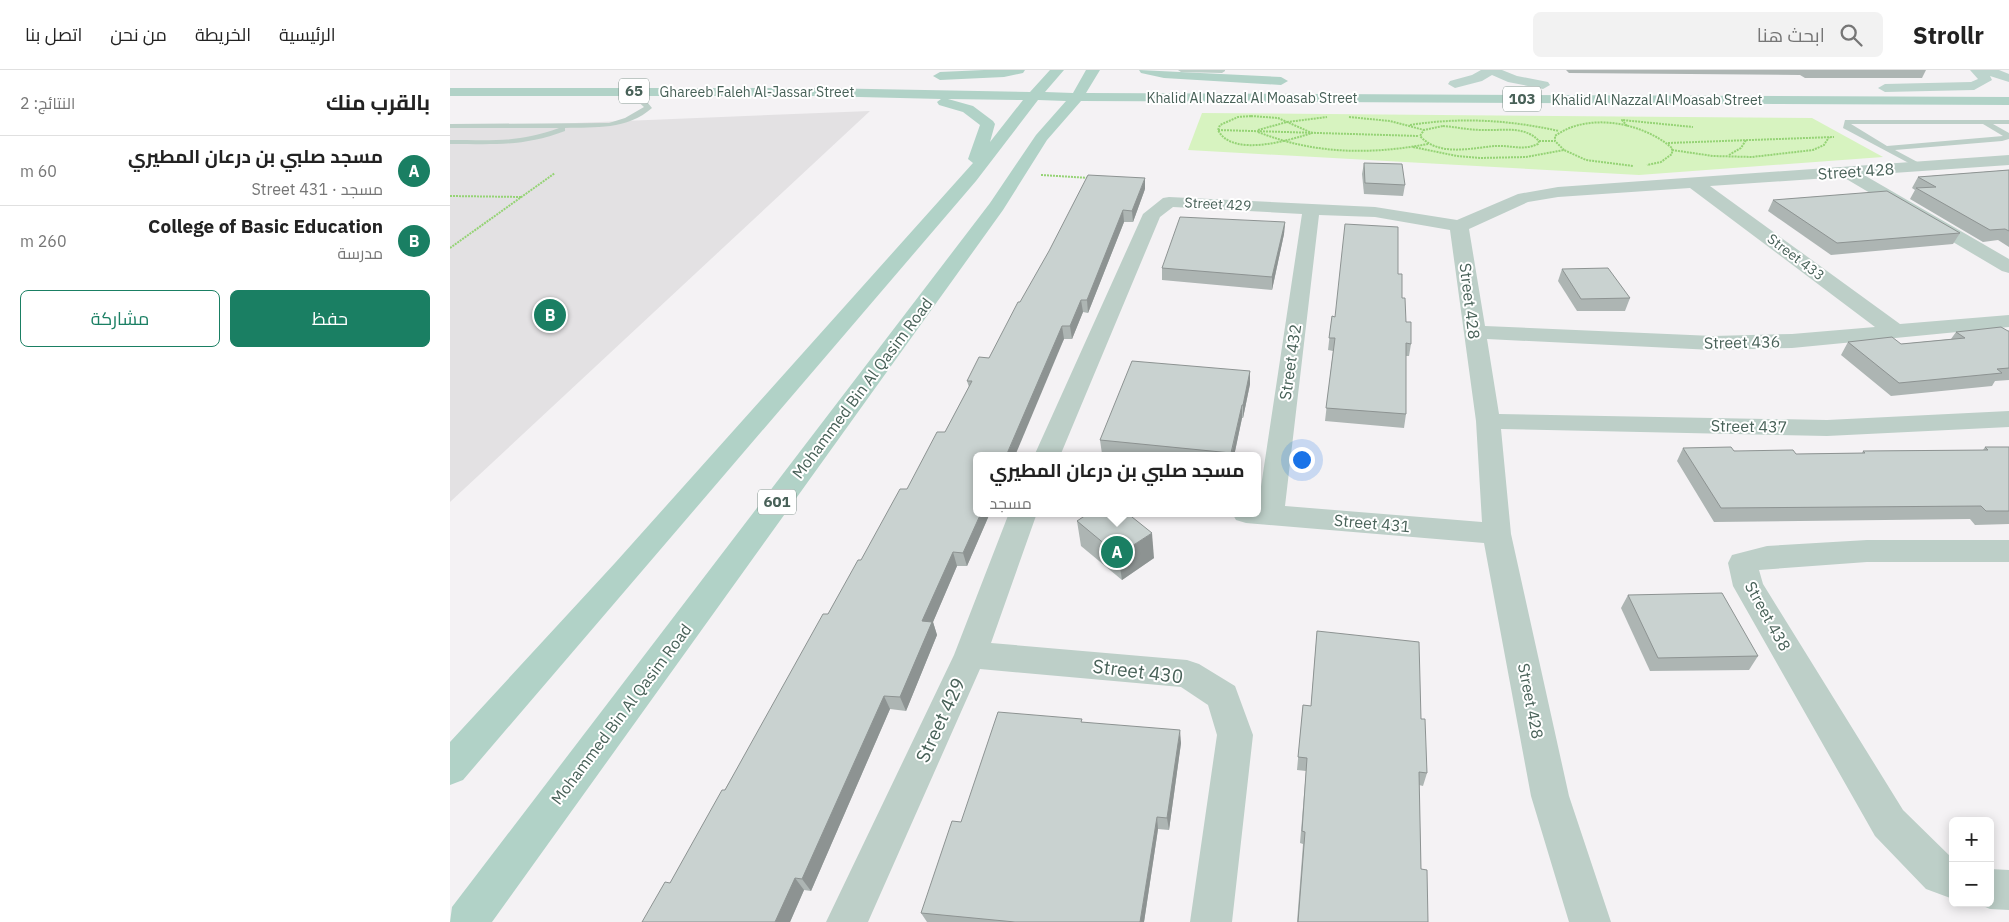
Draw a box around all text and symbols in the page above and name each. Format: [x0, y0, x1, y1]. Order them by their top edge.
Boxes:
search box [1533, 12, 1883, 57]
text: Strollr [1913, 19, 1984, 51]
icon: search [1837, 21, 1865, 49]
text: اتصل بنا [25, 23, 82, 46]
text: من نحن [110, 23, 167, 46]
text: الخريطة [195, 23, 251, 46]
text: الرئيسية [279, 23, 336, 46]
text: ابحث هنا [1757, 23, 1825, 47]
road number: 65 [619, 78, 649, 104]
street label: Ghareeb Faleh Al-Jassar Street [660, 83, 854, 101]
road number: 103 [1503, 86, 1541, 112]
text: بالقرب منك [326, 88, 430, 116]
street label: Khalid Al Nazzal Al Moasab Street [1147, 89, 1358, 107]
street label: Khalid Al Nazzal Al Moasab Street [1552, 91, 1763, 109]
text: النتائج: 2 [20, 93, 75, 113]
text: مسجد صلبي بن درعان المطيري [128, 144, 383, 168]
street label: Street 428 [1817, 158, 1895, 184]
text: 60 m [20, 161, 57, 181]
text: A [409, 161, 419, 181]
text: مسجد · Street 431 [252, 179, 383, 199]
street label: Street 429 [1184, 193, 1252, 215]
text: College of Basic Education [148, 214, 383, 238]
street label: Street 433 [1764, 230, 1828, 284]
text: 260 m [20, 231, 67, 251]
text: B [409, 231, 419, 251]
text: مدرسة [337, 243, 383, 263]
street label: Street 428 [1455, 262, 1485, 340]
button: مشاركة [20, 290, 220, 347]
button: حفظ [230, 290, 430, 347]
street label: Mohammed Bin Al Qasim Road [787, 294, 937, 482]
pin: B [534, 296, 566, 334]
street label: Street 432 [1275, 323, 1305, 401]
street label: Street 436 [1704, 331, 1780, 353]
street label: Street 437 [1711, 415, 1787, 437]
your location [1289, 447, 1315, 473]
popup [973, 452, 1261, 517]
text: مسجد صلبي بن درعان المطيري [989, 458, 1245, 482]
road number: 601 [758, 490, 796, 514]
text: مسجد [989, 493, 1032, 513]
street label: Street 431 [1333, 510, 1411, 536]
pin: A [1101, 533, 1133, 571]
street label: Street 438 [1741, 578, 1795, 654]
street label: Mohammed Bin Al Qasim Road [546, 620, 696, 808]
street label: Street 430 [1091, 654, 1185, 688]
street label: Street 428 [1514, 662, 1548, 740]
street label: Street 429 [910, 674, 970, 766]
map controls [1949, 817, 1994, 907]
button: + [1949, 817, 1994, 862]
button: − [1949, 862, 1994, 907]

